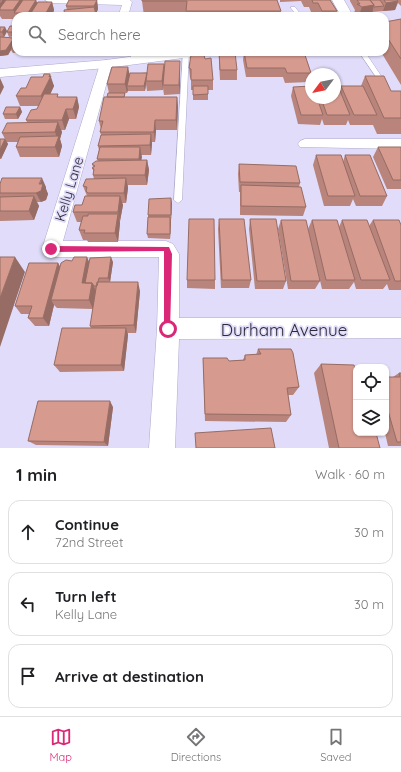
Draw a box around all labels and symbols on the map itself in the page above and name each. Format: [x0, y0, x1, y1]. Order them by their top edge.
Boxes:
north arrow [305, 68, 341, 104]
street label: Kelly Lane [51, 154, 87, 224]
route end [42, 240, 60, 258]
street label: Durham Avenue [221, 319, 347, 340]
route start [159, 320, 177, 338]

